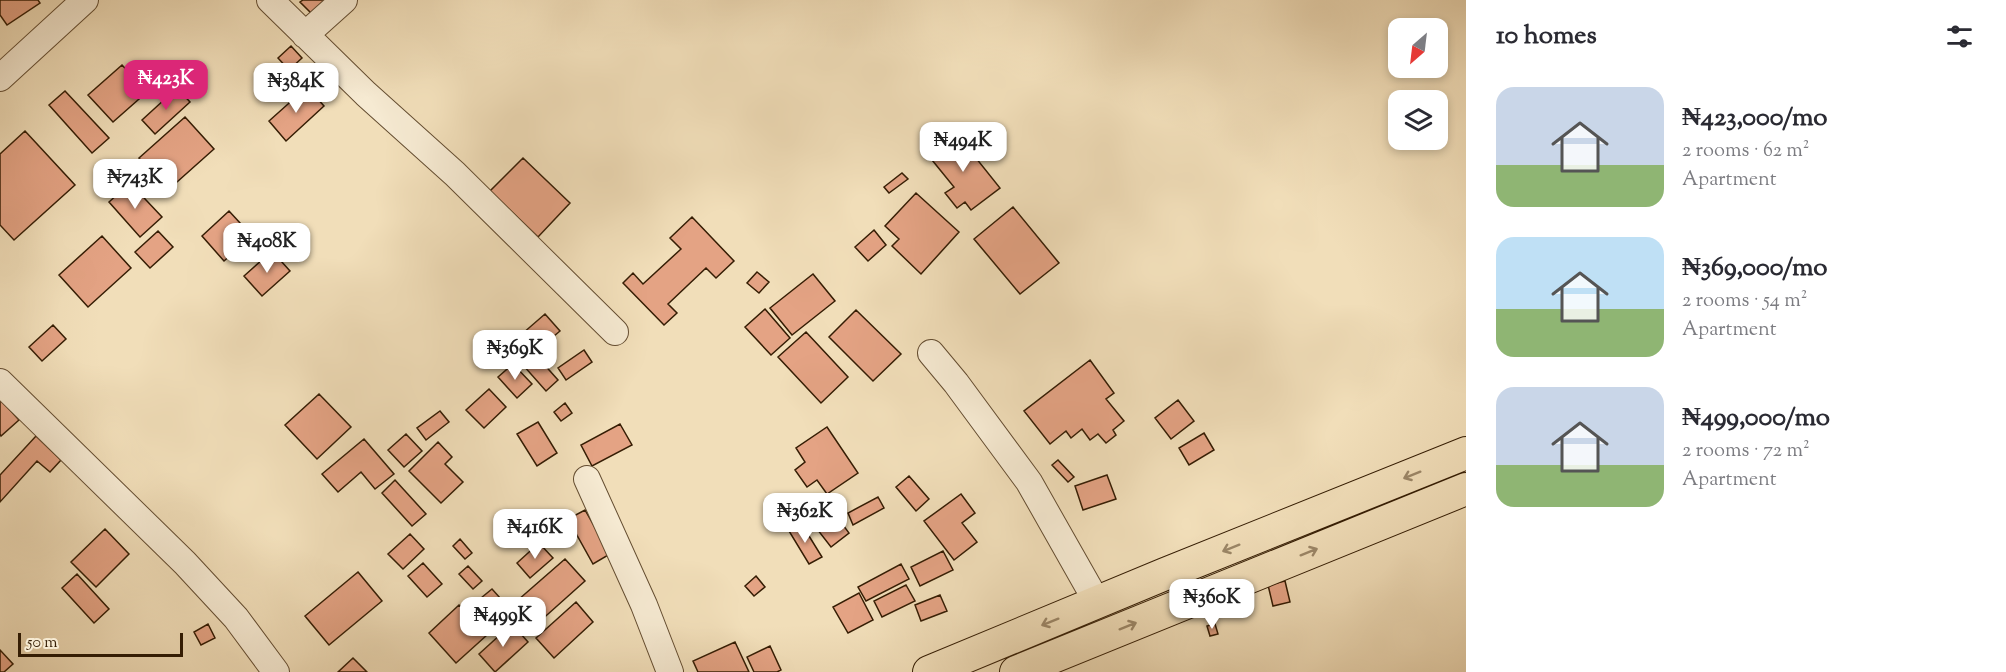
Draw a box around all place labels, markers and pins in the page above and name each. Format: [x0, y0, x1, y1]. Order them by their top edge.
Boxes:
pin: ₦423K [124, 60, 208, 111]
pin: ₦384K [254, 63, 338, 114]
pin: ₦494K [921, 122, 1005, 173]
pin: ₦743K [93, 159, 177, 210]
pin: ₦408K [225, 223, 309, 274]
pin: ₦369K [473, 330, 557, 381]
pin: ₦362K [763, 493, 847, 544]
pin: ₦416K [493, 509, 577, 560]
pin: ₦360K [1170, 579, 1254, 630]
pin: ₦499K [461, 597, 545, 648]

